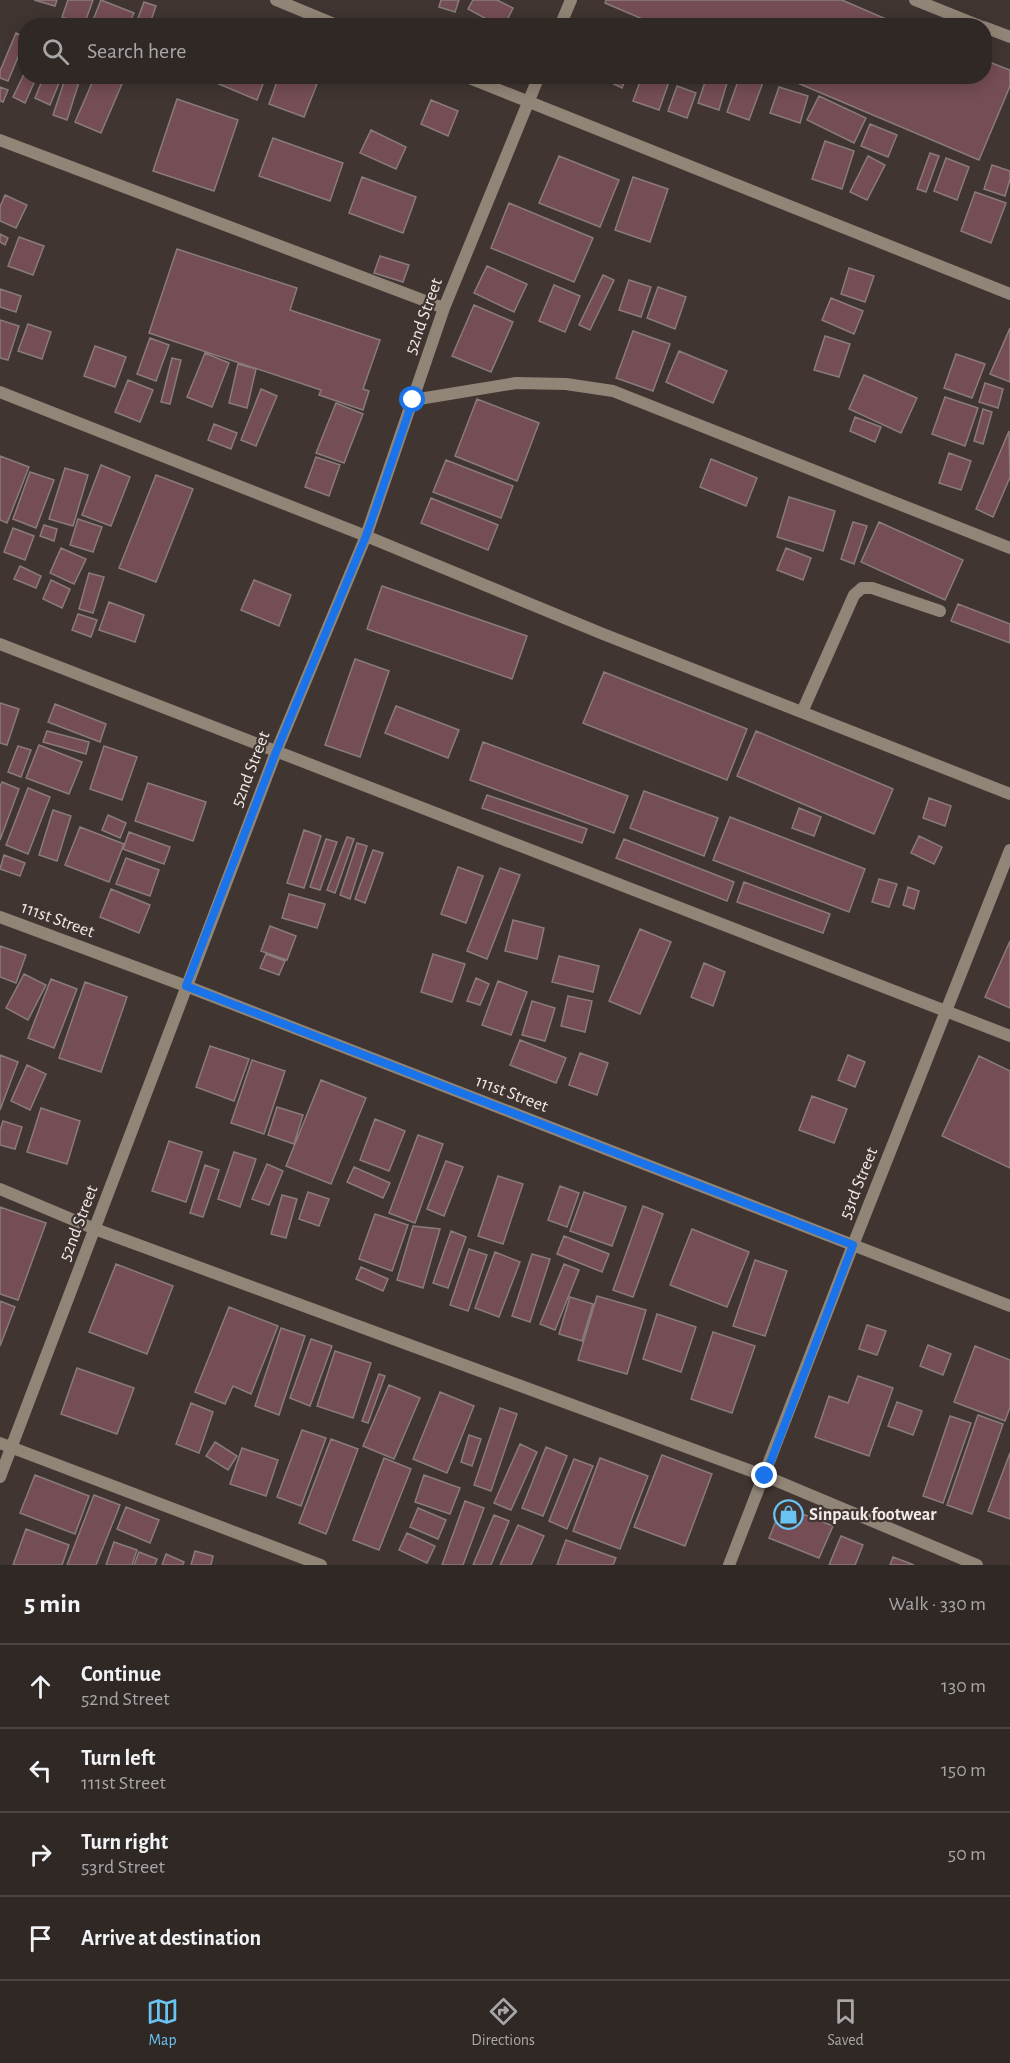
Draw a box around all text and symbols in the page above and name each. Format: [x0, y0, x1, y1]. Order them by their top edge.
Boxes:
search box [18, 18, 992, 84]
icon: search [39, 35, 72, 68]
text: Search here [87, 40, 186, 62]
street label: 52nd Street [402, 276, 446, 357]
route start [399, 386, 425, 412]
street label: 52nd Street [228, 729, 274, 810]
street label: 111st Street [19, 898, 97, 942]
street label: 111st Street [473, 1072, 551, 1116]
street label: 53rd Street [836, 1145, 881, 1222]
street label: 52nd Street [56, 1183, 102, 1264]
route end [751, 1462, 777, 1488]
shop icon: Sinpauk footwear [772, 1498, 804, 1530]
place label: Sinpauk footwear [809, 1506, 937, 1524]
text: 5 min [24, 1591, 81, 1617]
text: Walk · 330 m [888, 1594, 986, 1614]
text: Continue [81, 1663, 161, 1685]
icon: ahead [24, 1670, 57, 1703]
text: 130 m [941, 1676, 986, 1696]
text: 52nd Street [81, 1689, 170, 1709]
text: Turn left [81, 1747, 155, 1769]
icon: left [24, 1754, 57, 1787]
text: 150 m [941, 1760, 986, 1780]
text: 111st Street [81, 1773, 166, 1793]
text: Turn right [81, 1831, 168, 1853]
icon: right [24, 1838, 57, 1871]
text: 50 m [948, 1844, 986, 1864]
text: 53rd Street [81, 1857, 165, 1877]
icon: arrive [24, 1922, 57, 1955]
text: Arrive at destination [81, 1927, 261, 1949]
tab: Map [146, 1995, 179, 2050]
tab: Directions [471, 1995, 535, 2050]
tab: Saved [827, 1995, 864, 2050]

